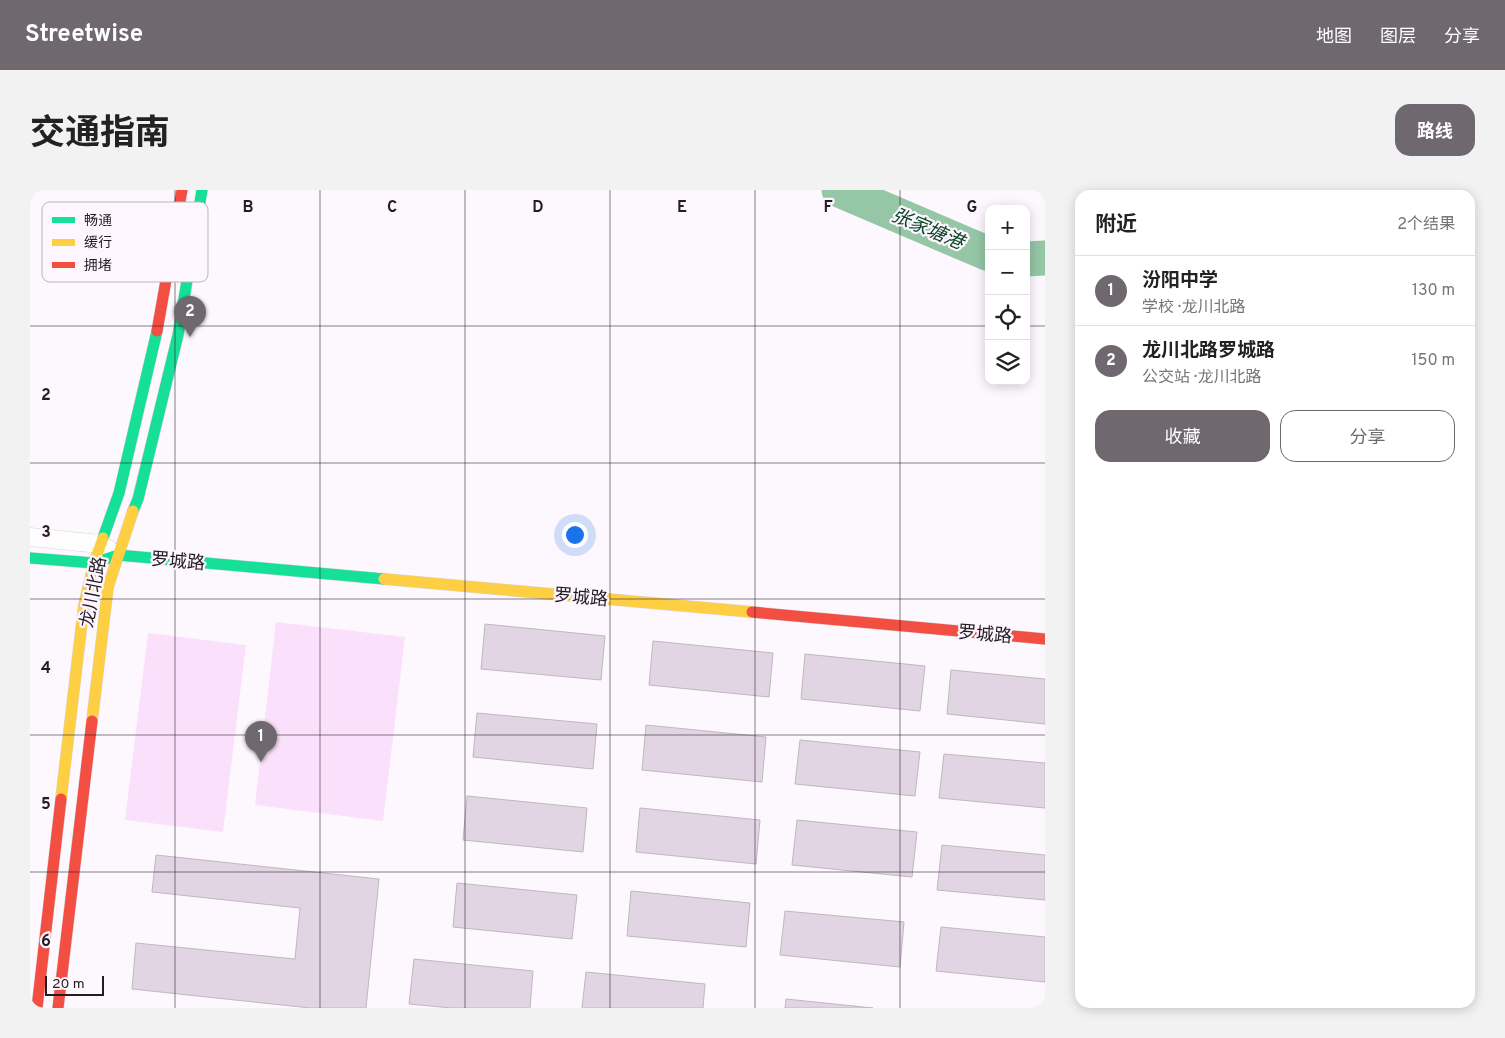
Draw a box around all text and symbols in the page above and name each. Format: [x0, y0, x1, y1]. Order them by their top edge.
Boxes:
text: Streetwise [25, 20, 143, 50]
text: 地图 [1316, 26, 1352, 49]
text: 图层 [1380, 26, 1416, 49]
text: 分享 [1444, 26, 1480, 49]
button: 路线 [1395, 104, 1475, 156]
text: 交通指南 [30, 113, 170, 157]
text: B [242, 198, 254, 218]
text: C [387, 198, 397, 218]
text: D [532, 198, 544, 218]
text: E [677, 198, 687, 218]
text: F [823, 198, 833, 218]
text: G [967, 198, 977, 218]
legend [42, 202, 208, 282]
water label: 张家塘港 [888, 204, 970, 257]
map controls [985, 205, 1030, 385]
button: + [985, 205, 1030, 250]
text: 附近 [1095, 212, 1137, 239]
text: 畅通 [84, 213, 112, 230]
text: 2个结果 [1397, 215, 1455, 235]
text: 缓行 [84, 235, 112, 252]
button: − [985, 250, 1030, 295]
text: 拥堵 [84, 258, 112, 275]
text: 汾阳中学 [1142, 269, 1218, 293]
text: 1 [1108, 281, 1114, 301]
text: 130 m [1412, 281, 1455, 301]
button: locate [985, 295, 1030, 340]
pin: 2 [174, 296, 206, 337]
text: 学校 · 龙川北路 [1142, 298, 1246, 318]
text: 龙川北路罗城路 [1142, 339, 1275, 363]
button: layers [985, 340, 1030, 385]
text: 2 [1106, 351, 1116, 371]
text: 150 m [1412, 351, 1455, 371]
text: 公交站 · 龙川北路 [1142, 368, 1262, 388]
text: 2 [41, 386, 51, 406]
button: 收藏 [1095, 410, 1270, 462]
button: 分享 [1280, 410, 1455, 462]
your location [562, 522, 588, 548]
text: 3 [41, 523, 51, 543]
street label: 罗城路 [150, 549, 206, 576]
street label: 龙川北路 [76, 555, 113, 630]
street label: 罗城路 [553, 585, 609, 612]
street label: 罗城路 [957, 622, 1013, 649]
text: 4 [41, 659, 51, 679]
pin: 1 [245, 721, 277, 762]
text: 5 [41, 795, 51, 815]
text: 6 [41, 932, 51, 952]
scale bar [45, 973, 104, 996]
text: 20 m [52, 976, 85, 993]

